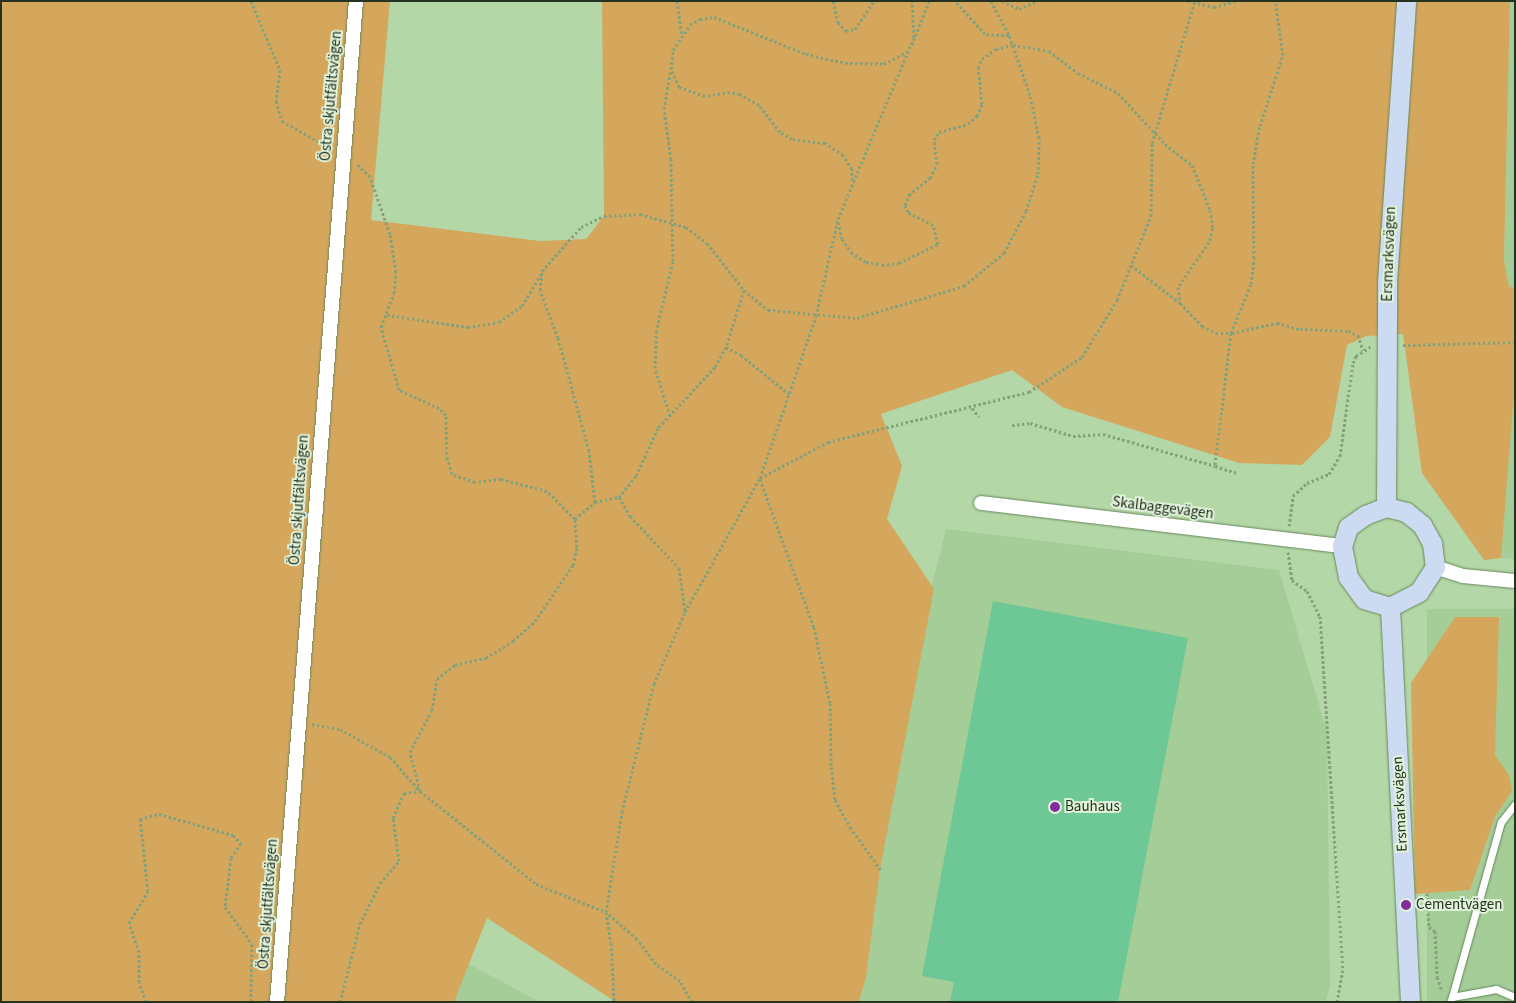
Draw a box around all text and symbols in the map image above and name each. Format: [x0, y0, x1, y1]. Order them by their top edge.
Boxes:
street label: Östra skjutfältsvägen [316, 30, 346, 162]
street label: Ersmarksvägen [1378, 206, 1400, 302]
street label: Östra skjutfältsvägen [285, 434, 313, 566]
street label: Skalbaggevägen [1111, 493, 1215, 523]
street label: Ersmarksvägen [1389, 756, 1411, 852]
place label: Bauhaus [1065, 798, 1120, 816]
marker: Bauhaus [1049, 801, 1061, 813]
street label: Östra skjutfältsvägen [254, 838, 282, 970]
place label: Cementvägen [1416, 896, 1502, 914]
marker: Cementvägen [1400, 899, 1412, 911]

